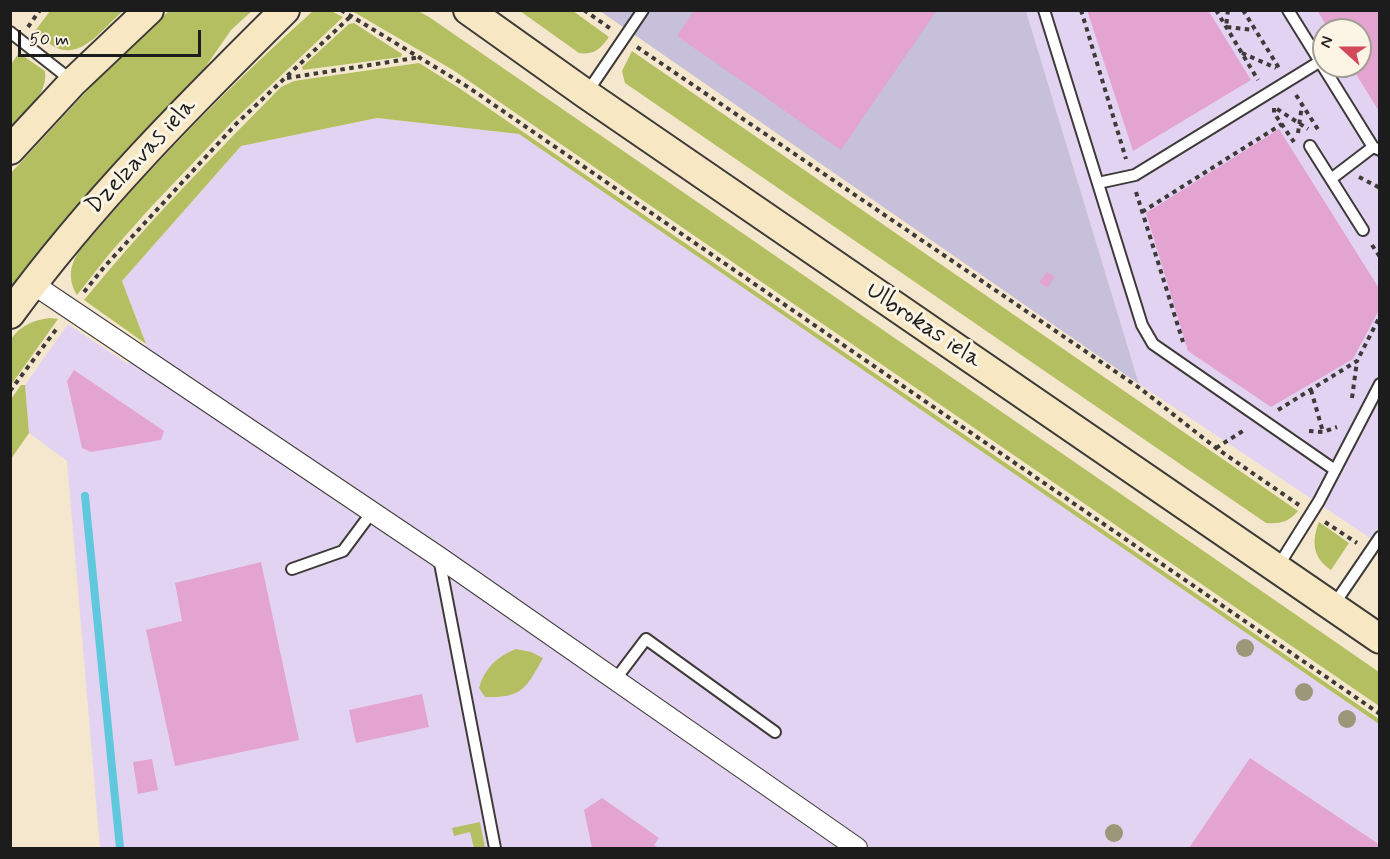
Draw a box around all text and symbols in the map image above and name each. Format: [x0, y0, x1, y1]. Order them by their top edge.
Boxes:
scale bar [21, 18, 204, 56]
north arrow [1312, 18, 1372, 78]
text: 50 m [29, 28, 69, 52]
text: N [1315, 33, 1338, 51]
street label: Dzelzavas iela [81, 93, 203, 221]
street label: Ulbrokas iela [860, 277, 986, 375]

